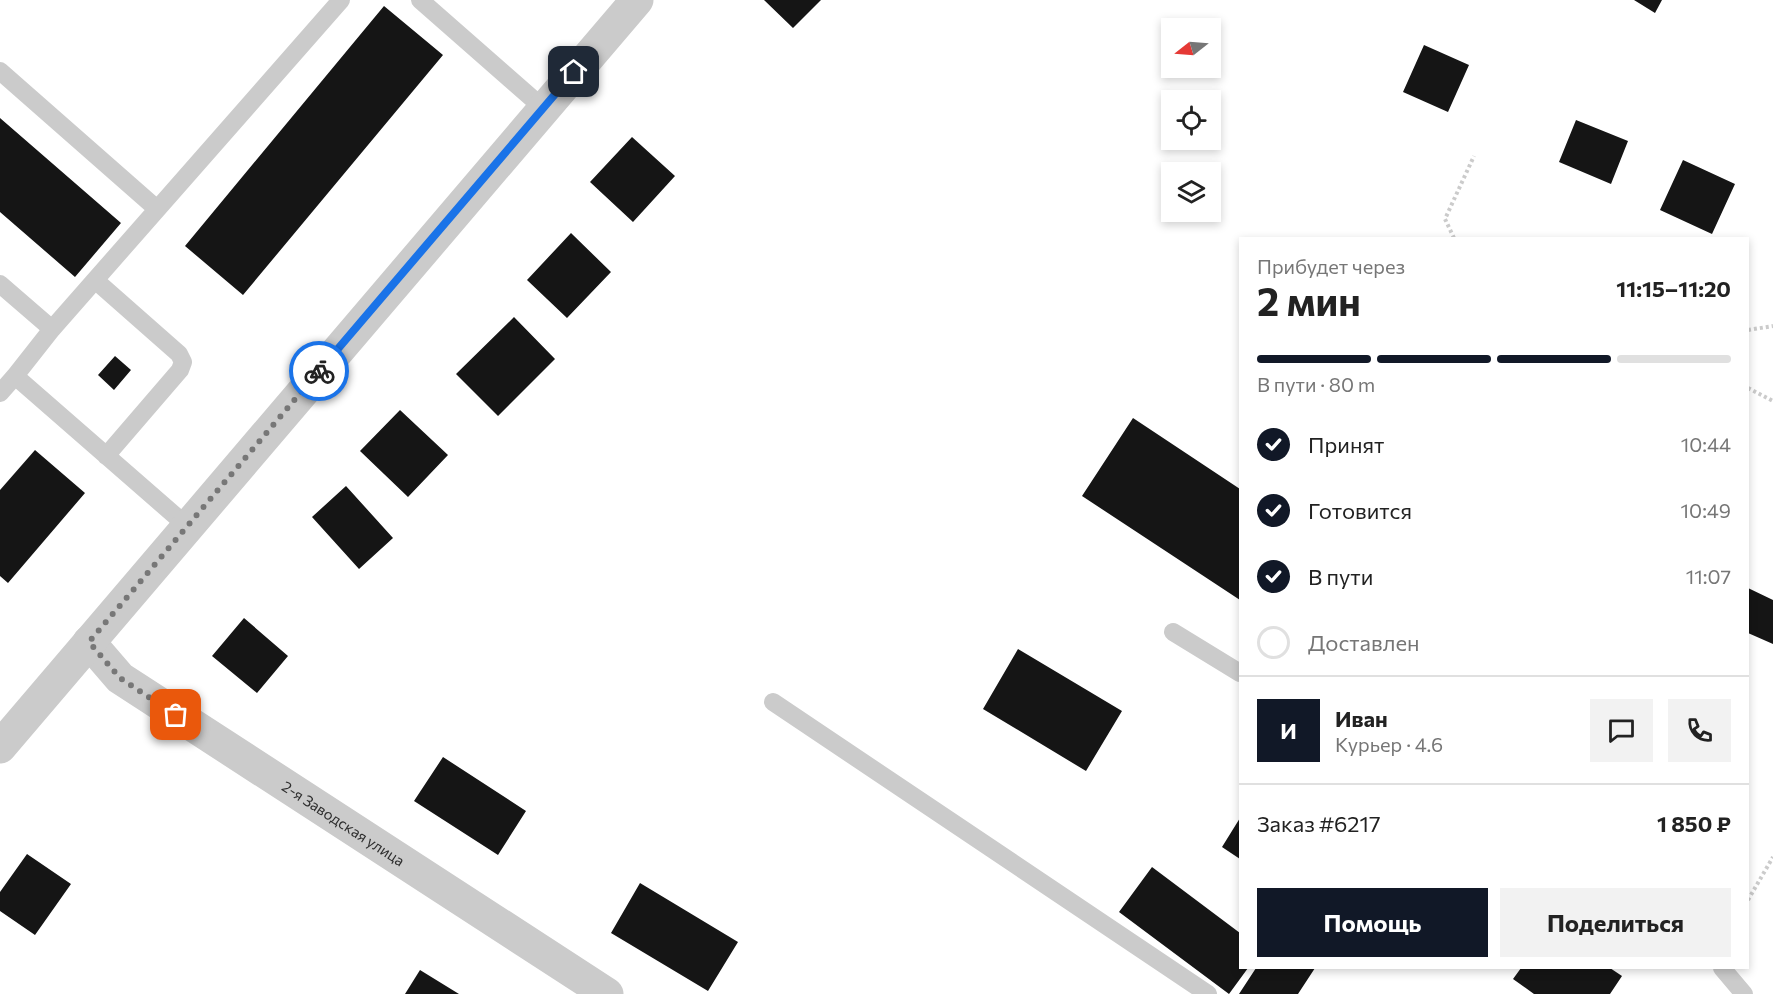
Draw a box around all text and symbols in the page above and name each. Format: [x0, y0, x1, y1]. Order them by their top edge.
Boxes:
north arrow [1161, 18, 1221, 78]
map controls [1161, 18, 1221, 222]
pin [548, 46, 599, 97]
icon: home [557, 55, 590, 88]
button: locate [1161, 90, 1221, 150]
button: layers [1161, 162, 1221, 222]
text: Прибудет через [1257, 254, 1405, 278]
text: 11:15–11:20 [1616, 275, 1731, 302]
text: 2 мин [1257, 276, 1361, 324]
courier [289, 341, 349, 401]
icon: bike [303, 355, 336, 388]
text: В пути · 80 m [1257, 372, 1375, 396]
icon: check [1257, 428, 1290, 461]
text: Принят [1308, 431, 1384, 458]
text: 10:44 [1681, 432, 1731, 456]
icon: check [1257, 494, 1290, 527]
text: Готовится [1308, 497, 1412, 524]
text: 10:49 [1681, 498, 1731, 522]
icon: check [1257, 560, 1290, 593]
text: В пути [1308, 563, 1373, 590]
text: 11:07 [1686, 564, 1731, 588]
text: Доставлен [1308, 629, 1420, 656]
pin [150, 689, 201, 740]
icon: bag [159, 698, 192, 731]
button: chat [1590, 699, 1653, 762]
button: phone [1668, 699, 1731, 762]
text: Иван [1335, 705, 1388, 732]
text: И [1280, 717, 1297, 744]
text: Курьер · 4.6 [1335, 732, 1443, 756]
street label: 2-я Заводская улица [279, 777, 408, 869]
text: Заказ #6217 [1257, 810, 1381, 837]
text: 1 850 ₽ [1657, 810, 1731, 837]
button: Помощь [1257, 888, 1488, 957]
button: Поделиться [1500, 888, 1731, 957]

